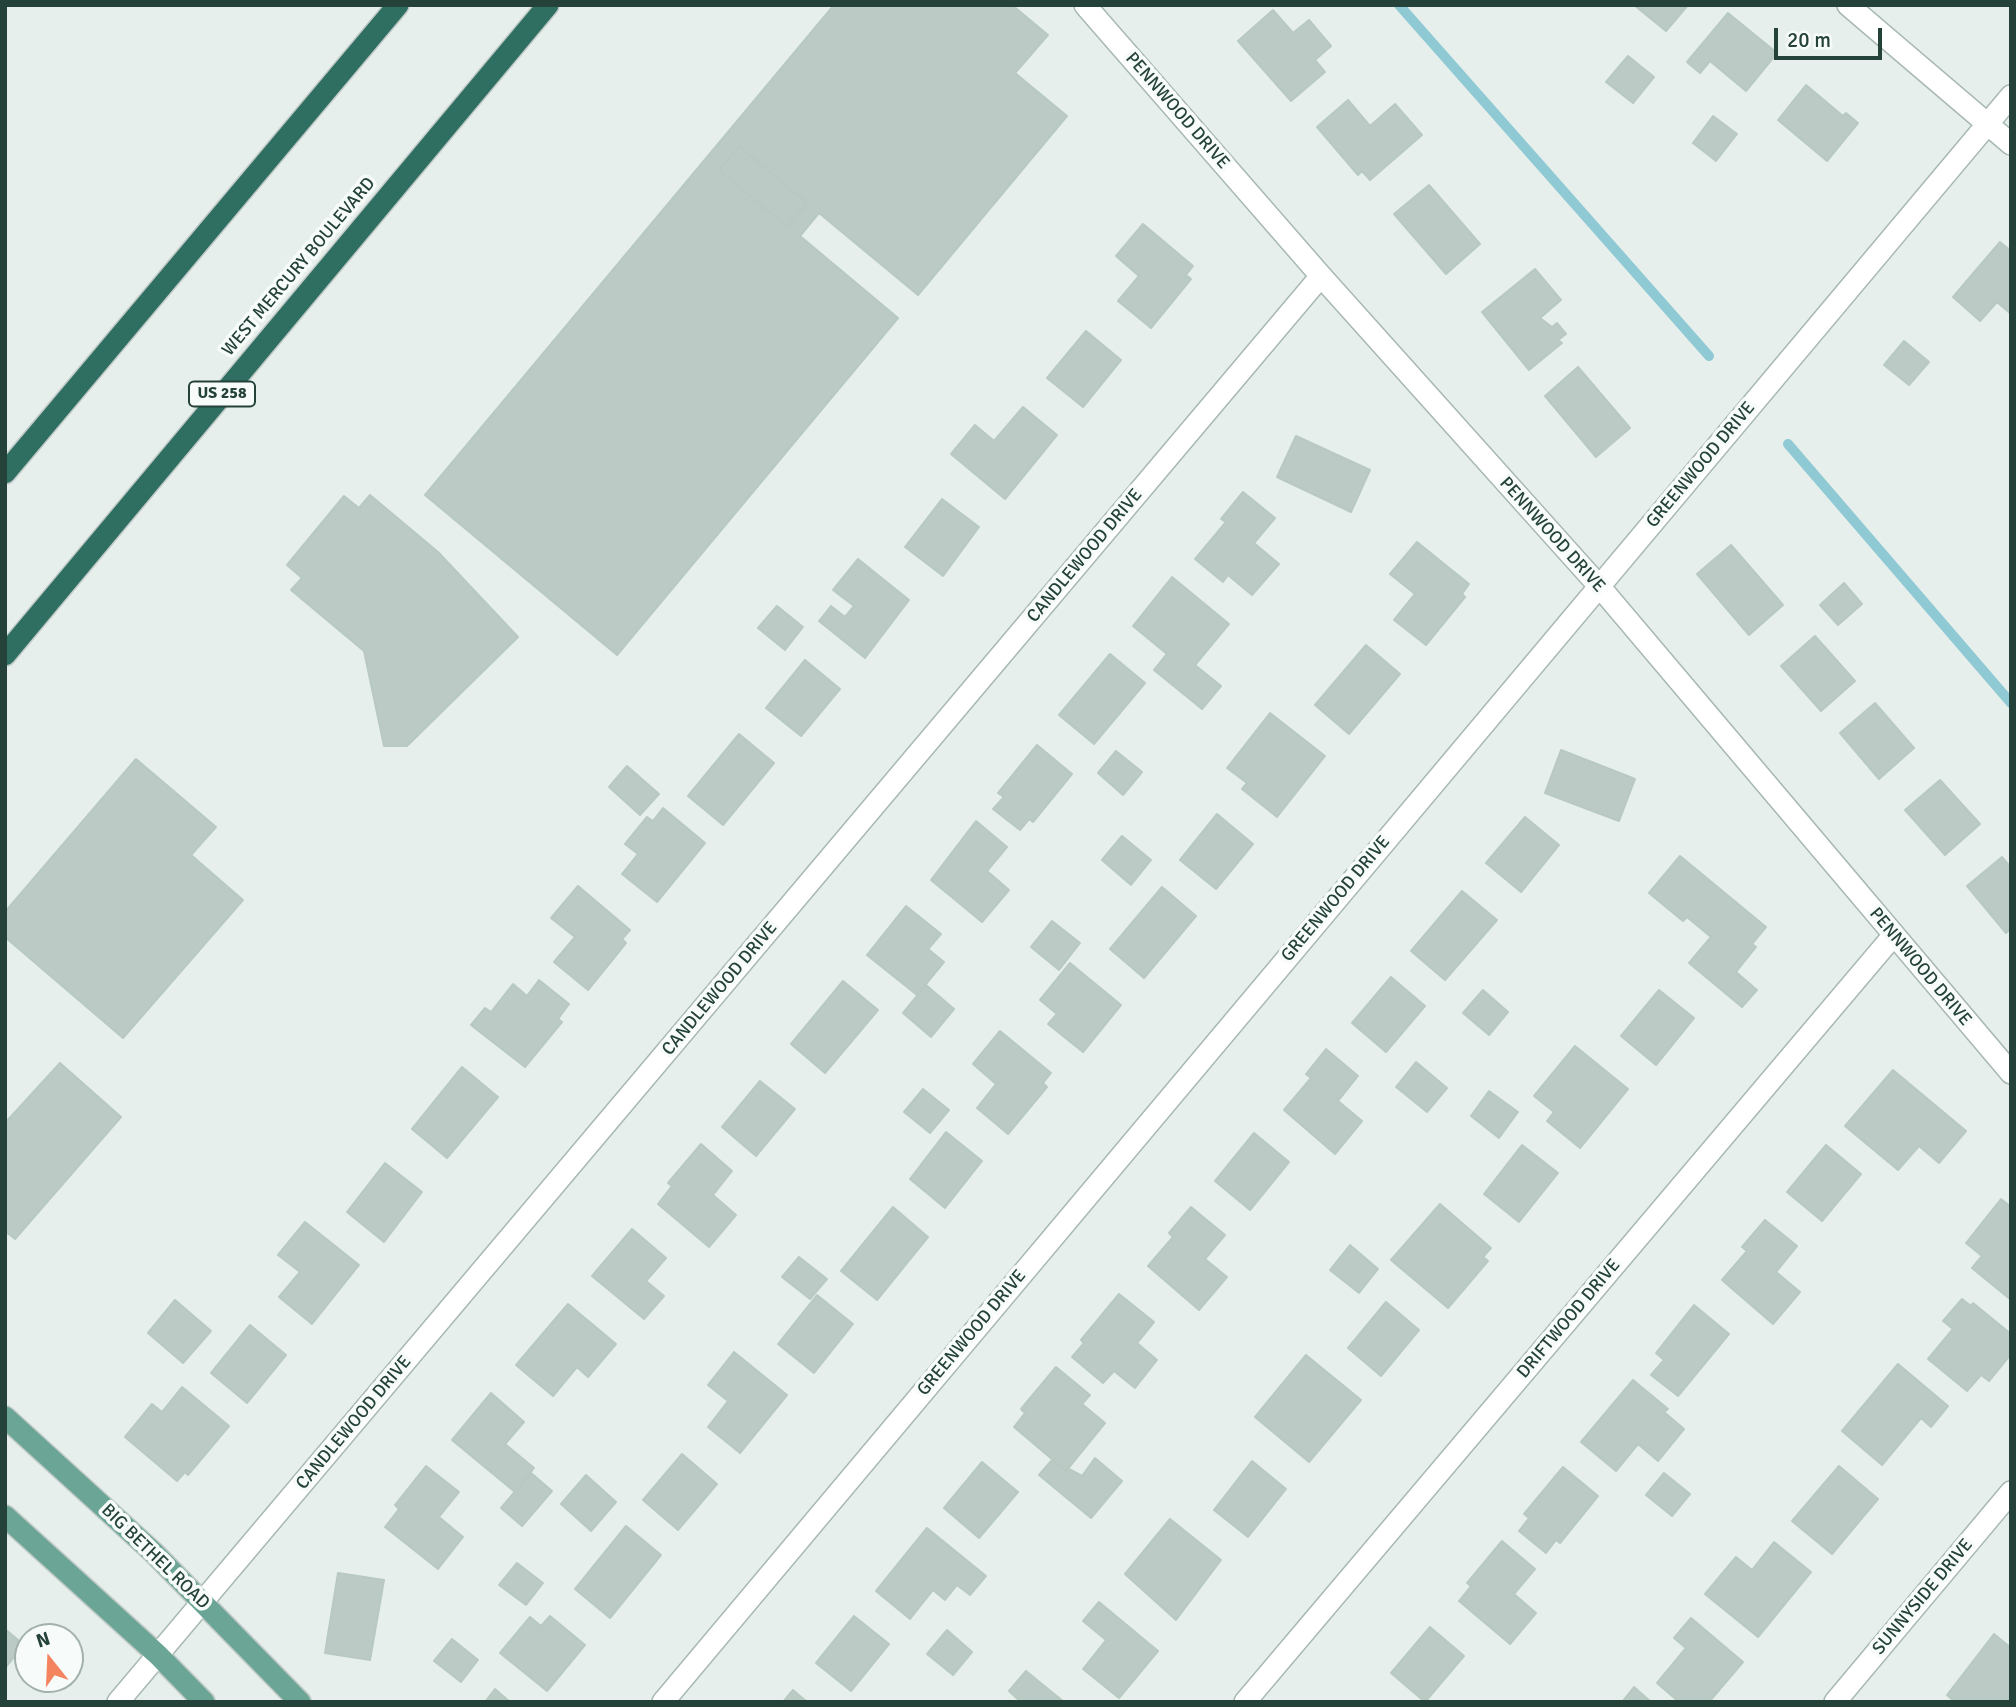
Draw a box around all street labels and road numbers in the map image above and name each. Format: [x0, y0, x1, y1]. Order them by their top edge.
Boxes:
street label: PENNWOOD DRIVE [1120, 48, 1234, 174]
street label: WEST MERCURY BOULEVARD [218, 173, 380, 361]
road number: US 258 [189, 382, 255, 406]
street label: GREENWOOD DRIVE [1642, 398, 1760, 532]
street label: PENNWOOD DRIVE [1495, 473, 1609, 597]
street label: CANDLEWOOD DRIVE [1023, 485, 1147, 627]
street label: GREENWOOD DRIVE [1277, 832, 1395, 966]
street label: PENNWOOD DRIVE [1864, 904, 1976, 1030]
street label: CANDLEWOOD DRIVE [658, 918, 782, 1060]
street label: DRIFTWOOD DRIVE [1513, 1255, 1625, 1383]
street label: GREENWOOD DRIVE [913, 1266, 1031, 1400]
street label: CANDLEWOOD DRIVE [292, 1352, 416, 1494]
street label: BIG BETHEL ROAD [96, 1500, 214, 1614]
street label: SUNNYSIDE DRIVE [1868, 1535, 1978, 1659]

